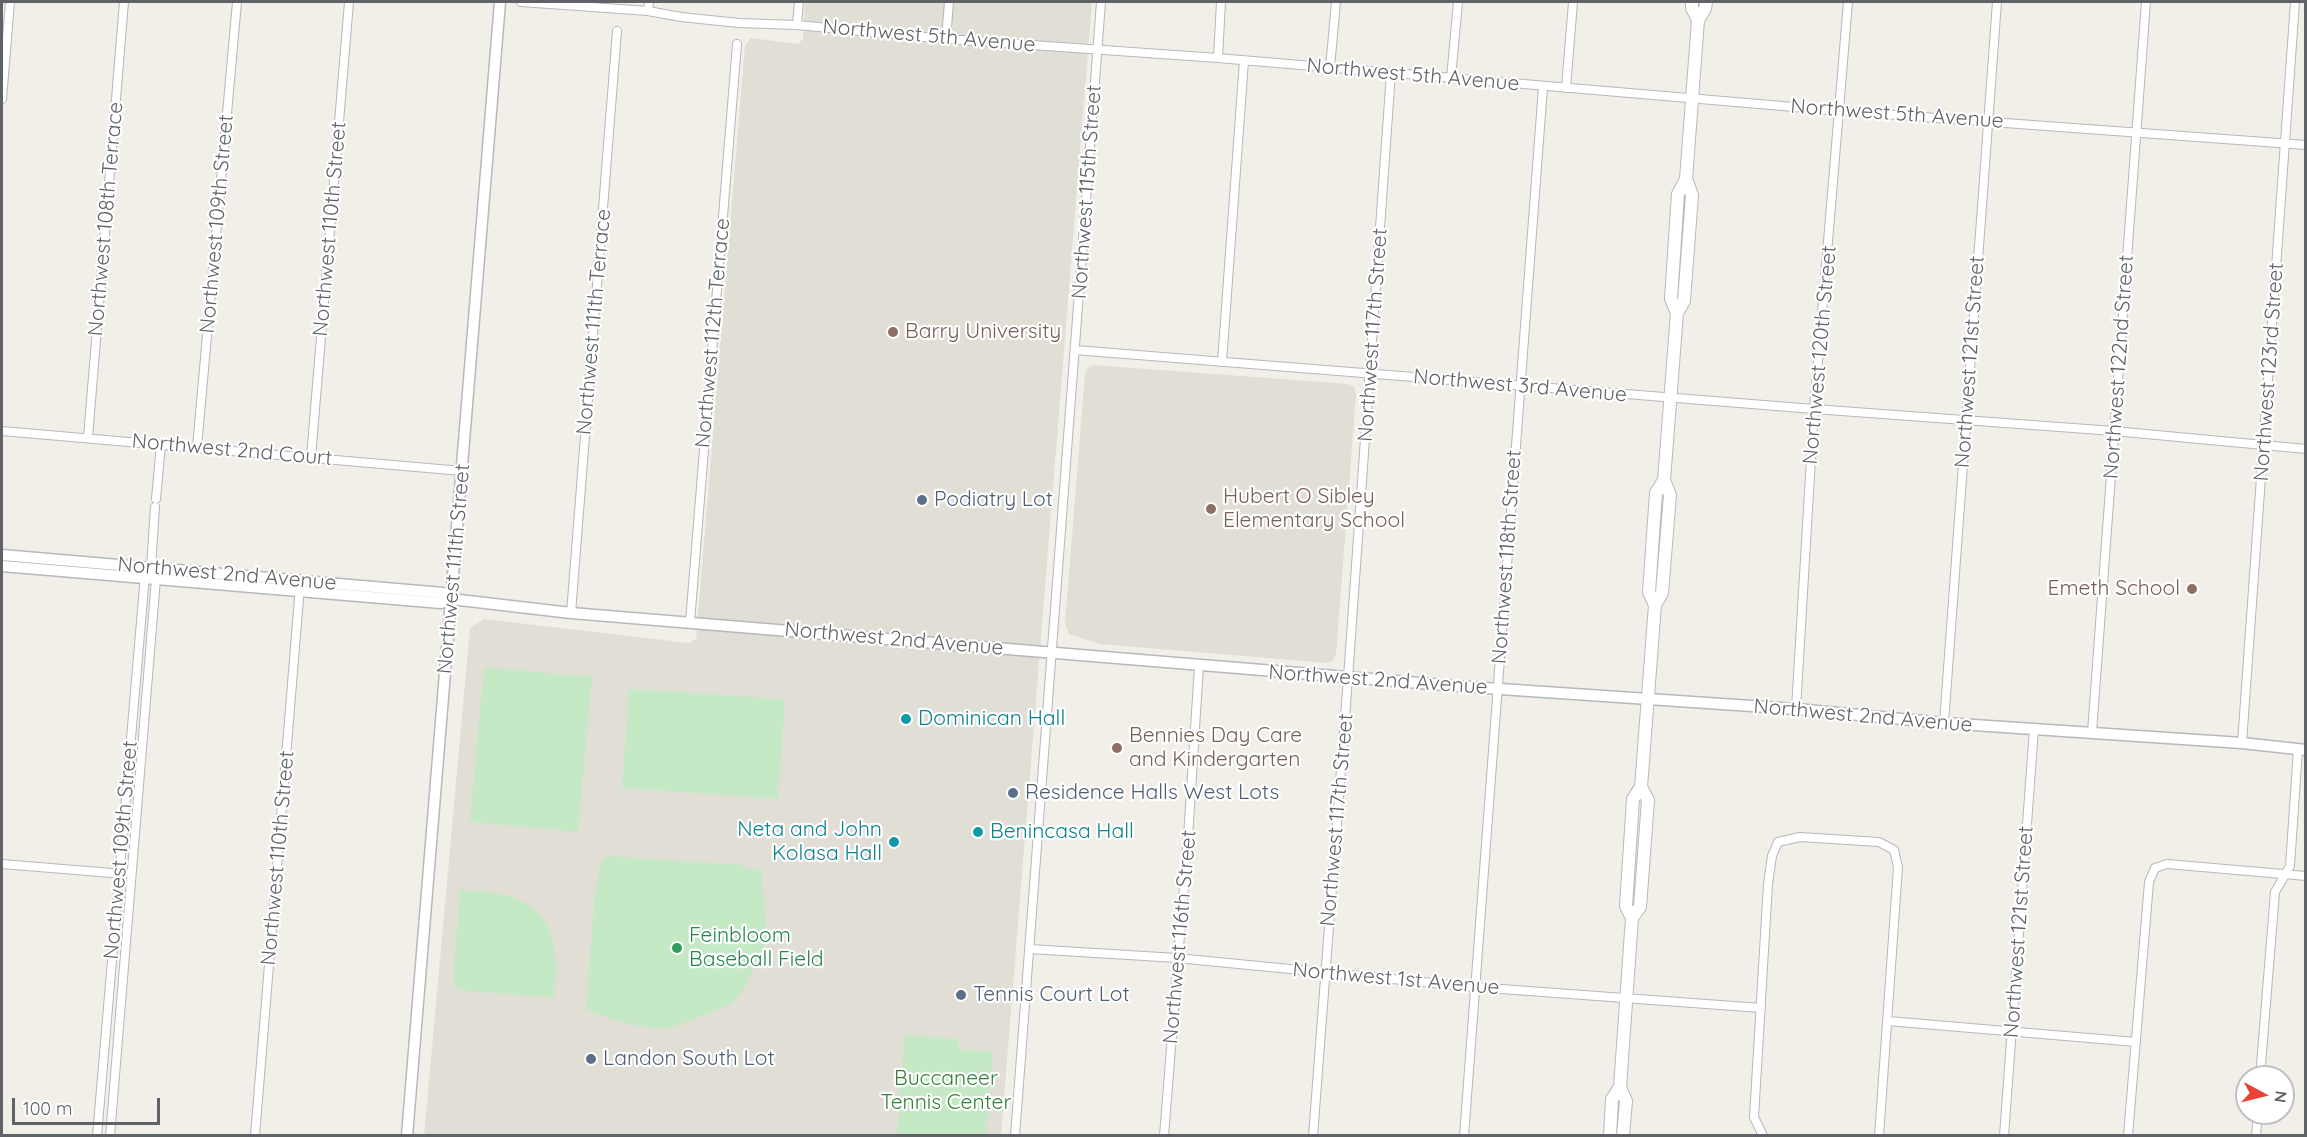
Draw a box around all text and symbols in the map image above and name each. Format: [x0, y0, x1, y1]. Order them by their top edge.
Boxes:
street label: Northwest 5th Avenue [822, 14, 1036, 58]
street label: Northwest 5th Avenue [1306, 53, 1520, 97]
street label: Northwest 115th Street [1067, 84, 1107, 300]
street label: Northwest 5th Avenue [1790, 94, 2004, 134]
street label: Northwest 108th Terrace [83, 101, 129, 337]
street label: Northwest 109th Street [195, 114, 239, 334]
street label: Northwest 110th Street [308, 120, 352, 338]
street label: Northwest 111th Terrace [572, 208, 616, 436]
street label: Northwest 112th Terrace [690, 217, 736, 449]
street label: Northwest 117th Street [1353, 227, 1393, 443]
street label: Northwest 120th Street [1798, 245, 1842, 465]
street label: Northwest 122nd Street [2099, 254, 2139, 480]
street label: Northwest 121st Street [1950, 255, 1990, 469]
street label: Northwest 123rd Street [2249, 262, 2289, 482]
place label: Barry University [905, 319, 1061, 345]
marker: Barry University [886, 325, 900, 339]
street label: Northwest 3rd Avenue [1412, 364, 1628, 408]
street label: Northwest 2nd Court [131, 429, 333, 471]
street label: Northwest 118th Street [1487, 449, 1527, 665]
street label: Northwest 111th Street [432, 463, 476, 675]
place label: Hubert O Sibley Elementary School [1223, 484, 1405, 534]
place label: Podiatry Lot [934, 487, 1053, 513]
marker: Podiatry Lot [915, 493, 929, 507]
marker: Hubert O Sibley Elementary School [1204, 502, 1218, 516]
street label: Northwest 2nd Avenue [117, 552, 337, 596]
place label: Emeth School [2047, 576, 2180, 602]
marker: Emeth School [2185, 582, 2199, 596]
street label: Northwest 2nd Avenue [784, 617, 1004, 661]
street label: Northwest 2nd Avenue [1268, 660, 1488, 700]
street label: Northwest 2nd Avenue [1753, 694, 1973, 738]
place label: Dominican Hall [918, 706, 1065, 732]
marker: Dominican Hall [899, 712, 913, 726]
street label: Northwest 117th Street [1315, 712, 1359, 928]
place label: Bennies Day Care and Kindergarten [1129, 723, 1302, 773]
street label: Northwest 109th Street [99, 740, 143, 960]
marker: Bennies Day Care and Kindergarten [1110, 741, 1124, 755]
street label: Northwest 110th Street [256, 749, 300, 967]
place label: Residence Halls West Lots [1025, 780, 1279, 806]
marker: Residence Halls West Lots [1006, 786, 1020, 800]
place label: Neta and John Kolasa Hall [737, 817, 882, 867]
place label: Benincasa Hall [990, 819, 1134, 845]
marker: Benincasa Hall [971, 825, 985, 839]
street label: Northwest 121st Street [1999, 825, 2039, 1039]
street label: Northwest 116th Street [1158, 829, 1202, 1045]
marker: Neta and John Kolasa Hall [887, 835, 901, 849]
place label: Feinbloom Baseball Field [689, 923, 824, 973]
marker: Feinbloom Baseball Field [670, 941, 684, 955]
street label: Northwest 1st Avenue [1291, 957, 1501, 1001]
place label: Tennis Court Lot [973, 982, 1130, 1008]
marker: Tennis Court Lot [954, 988, 968, 1002]
place label: Landon South Lot [603, 1046, 775, 1072]
marker: Landon South Lot [584, 1052, 598, 1066]
north arrow [2235, 1065, 2295, 1125]
park label: Buccaneer Tennis Center [880, 1066, 1012, 1116]
scale bar [15, 1086, 164, 1124]
text: N [2270, 1090, 2292, 1104]
text: 100 m [23, 1097, 72, 1120]

